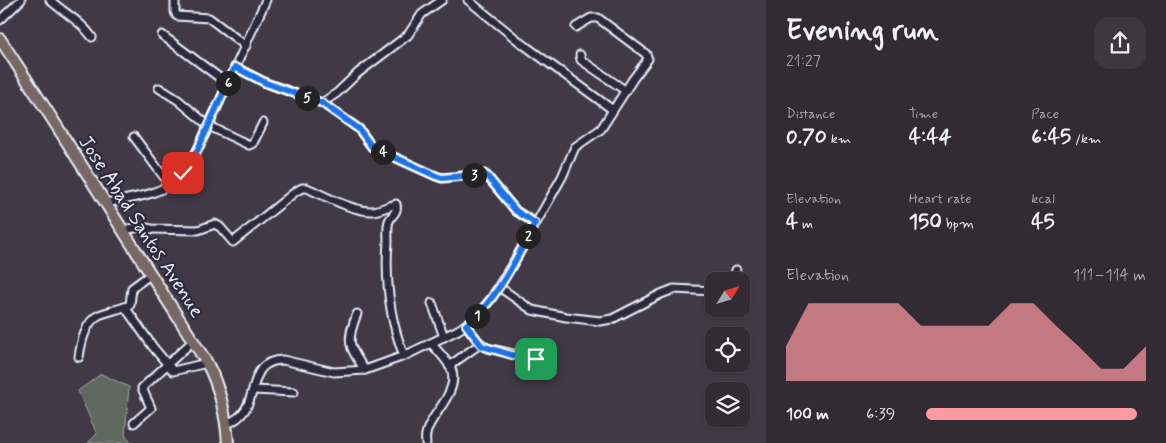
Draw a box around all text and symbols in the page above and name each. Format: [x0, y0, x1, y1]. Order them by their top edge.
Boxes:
text: Evening run [786, 13, 939, 50]
button: share [1094, 17, 1146, 69]
text: 21:27 [786, 51, 821, 72]
pin: 6 [216, 70, 240, 96]
text: 6 [225, 74, 232, 92]
pin: 5 [294, 86, 320, 110]
text: 5 [303, 89, 312, 107]
text: Distance [786, 105, 835, 123]
text: Time [909, 105, 938, 123]
text: Pace [1031, 105, 1059, 123]
text: 0.70 [786, 123, 827, 151]
text: 4:44 [909, 123, 951, 151]
text: 6:45 [1031, 123, 1071, 151]
street label: Jose Abad Santos Avenue [72, 130, 210, 323]
text: km [827, 130, 851, 148]
text: /km [1071, 130, 1101, 148]
pin: 4 [370, 140, 396, 164]
text: 4 [379, 143, 388, 161]
pin [162, 152, 204, 194]
icon: check [169, 159, 197, 187]
pin: 3 [462, 162, 486, 188]
text: 3 [471, 166, 478, 184]
text: Elevation [786, 190, 841, 208]
text: Heart rate [909, 190, 972, 208]
text: kcal [1031, 190, 1055, 208]
text: 4 [786, 208, 798, 236]
text: 150 [909, 208, 942, 236]
text: 45 [1031, 208, 1055, 236]
text: m [798, 215, 813, 233]
text: bpm [942, 215, 974, 233]
pin: 2 [516, 224, 540, 248]
text: 2 [525, 227, 532, 245]
text: Elevation [786, 265, 849, 286]
text: 111–114 m [1073, 265, 1146, 286]
north arrow [705, 272, 750, 318]
map controls [705, 272, 750, 427]
pin: 1 [464, 304, 490, 328]
text: 1 [474, 307, 481, 325]
button: locate [705, 327, 750, 372]
pin [515, 338, 557, 380]
icon: arrive [522, 345, 550, 373]
button: layers [705, 382, 750, 427]
text: 100 m [786, 404, 829, 425]
text: 6:39 [866, 404, 895, 425]

